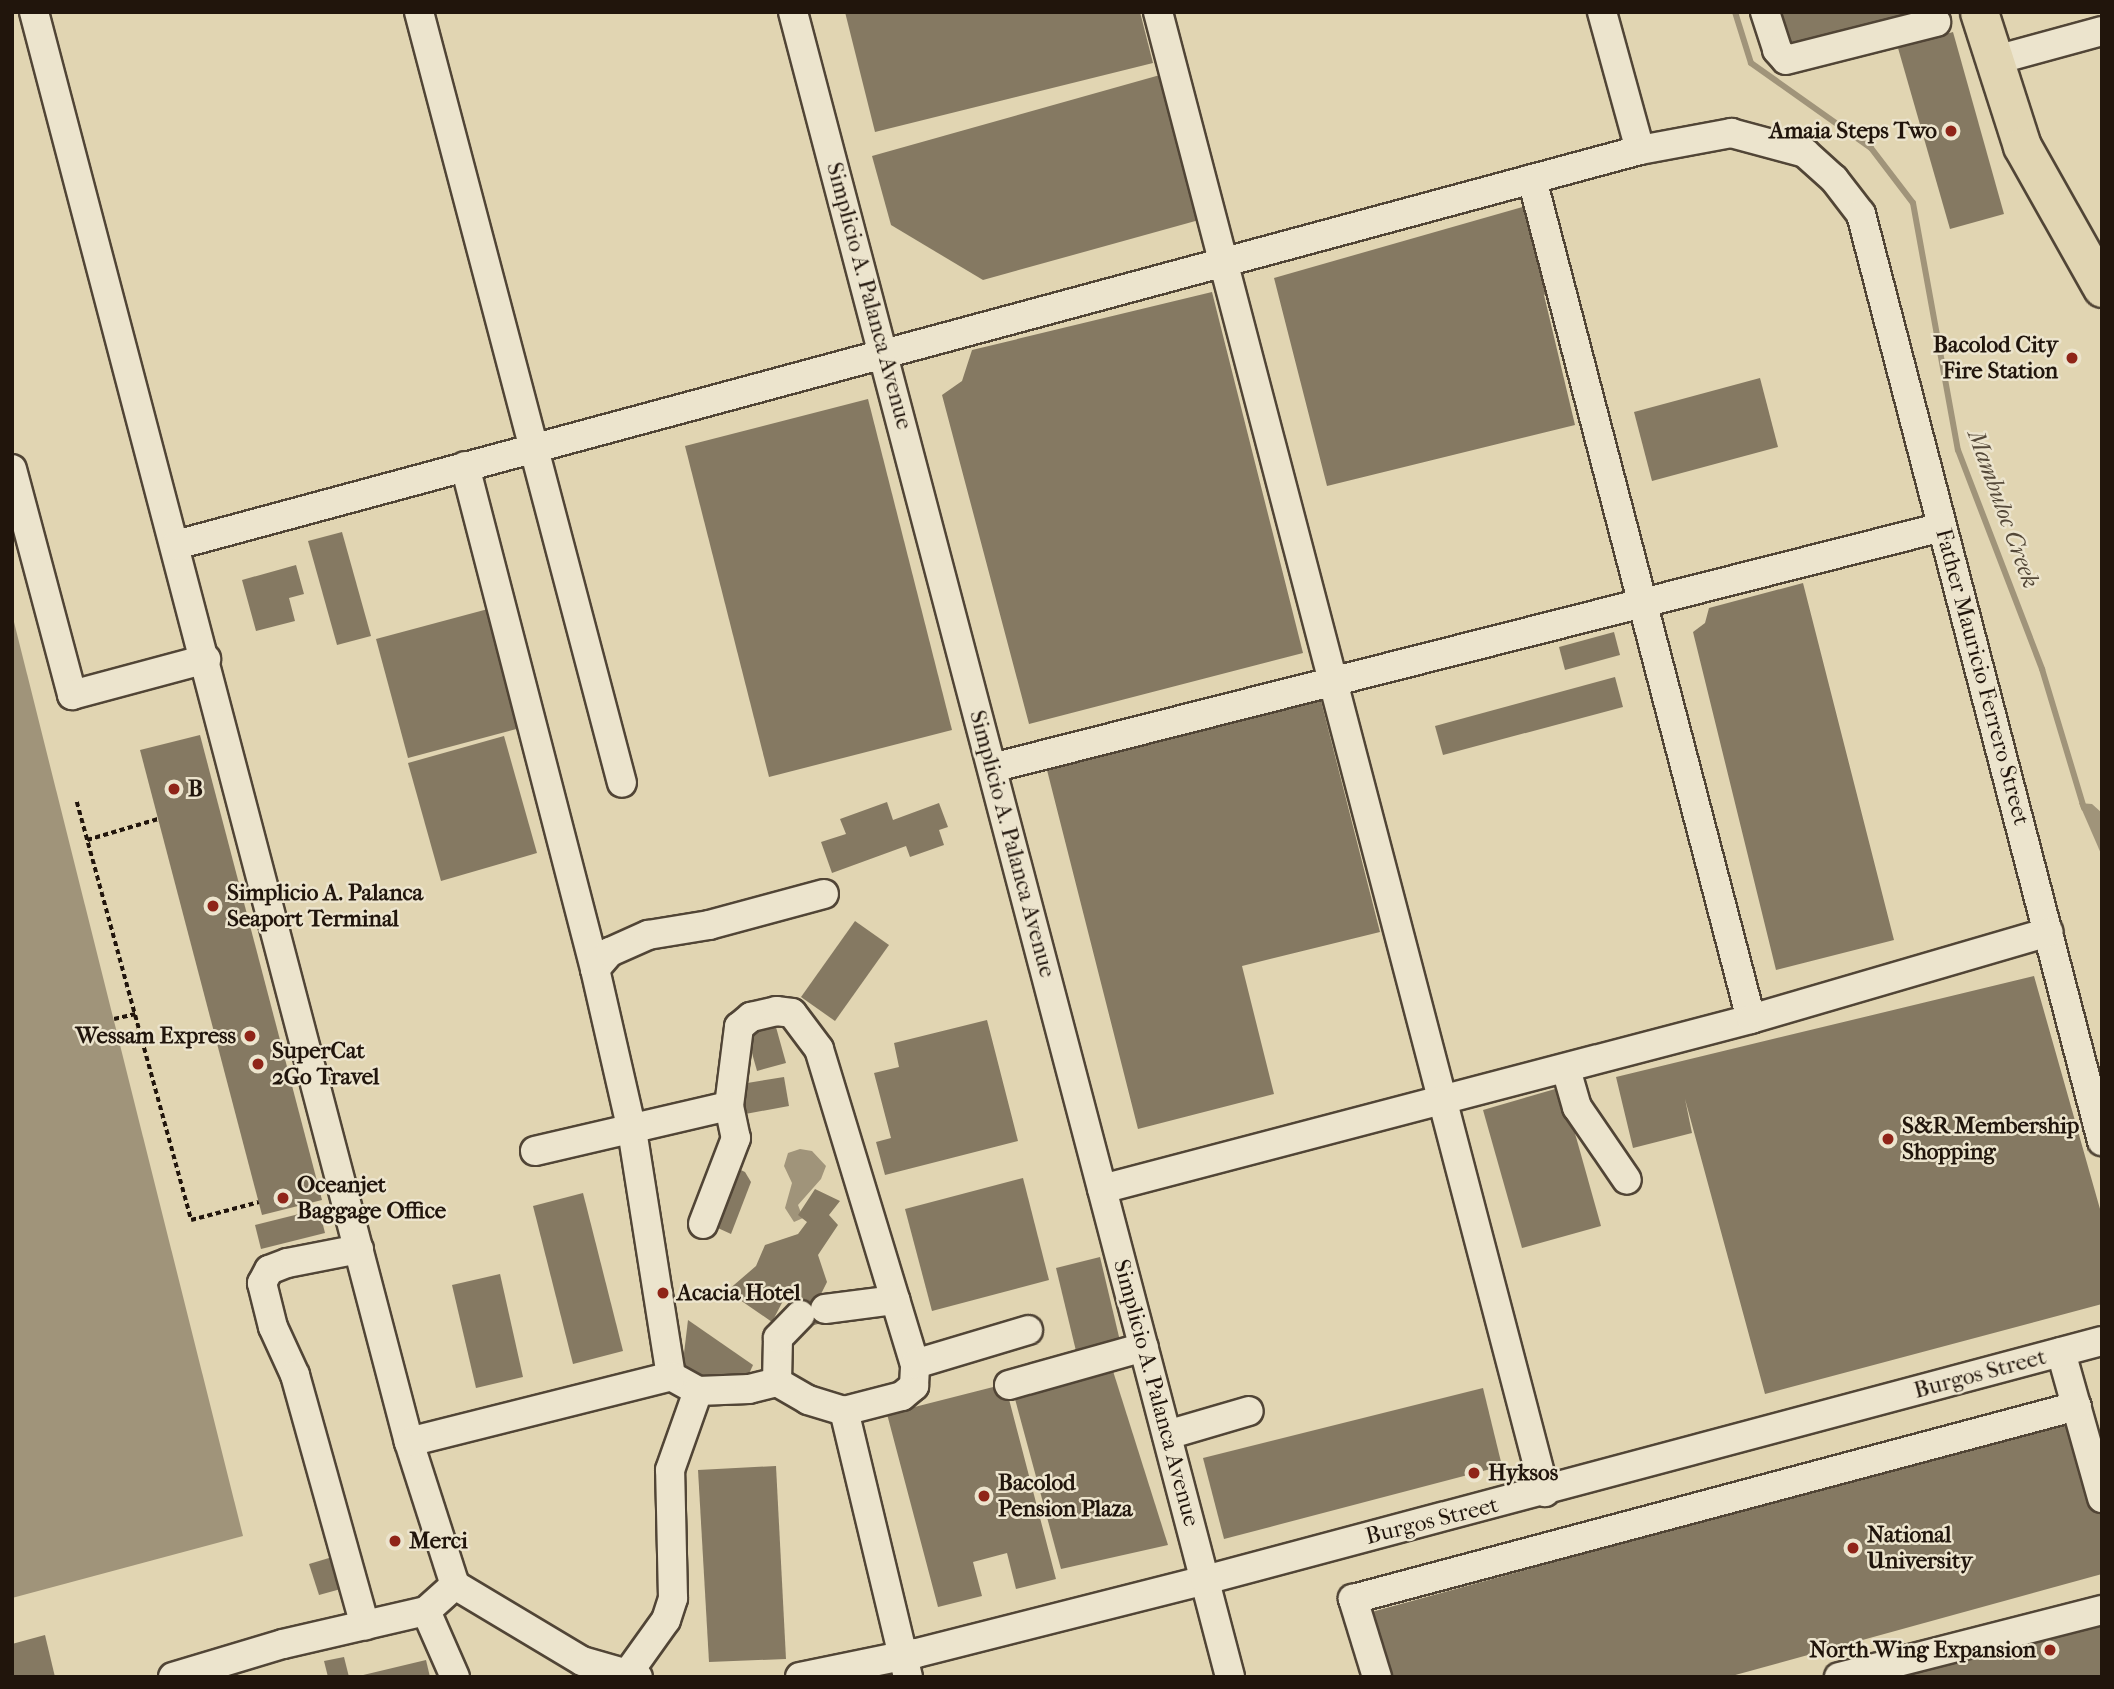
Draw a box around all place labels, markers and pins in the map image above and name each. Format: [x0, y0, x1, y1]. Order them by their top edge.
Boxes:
place label: Amaia Steps Two [1769, 117, 1937, 145]
marker: Amaia Steps Two [1943, 123, 1959, 139]
place label: Bacolod City Fire Station [1933, 331, 2058, 385]
marker: Bacolod City Fire Station [2064, 350, 2080, 366]
place label: B [188, 775, 203, 803]
marker: B [166, 781, 182, 797]
place label: Simplicio A. Palanca Seaport Terminal [227, 879, 423, 933]
marker: Simplicio A. Palanca Seaport Terminal [205, 898, 221, 914]
place label: Wessam Express [76, 1022, 236, 1050]
marker: Wessam Express [242, 1028, 258, 1044]
place label: SuperCat 2Go Travel [272, 1037, 379, 1091]
marker: SuperCat 2Go Travel [250, 1056, 266, 1072]
place label: S&R Membership Shopping [1902, 1112, 2079, 1166]
marker: S&R Membership Shopping [1880, 1131, 1896, 1147]
place label: Oceanjet Baggage Office [297, 1171, 446, 1225]
marker: Oceanjet Baggage Office [275, 1190, 291, 1206]
place label: Acacia Hotel [677, 1279, 801, 1307]
marker: Acacia Hotel [655, 1285, 671, 1301]
place label: Hyksos [1488, 1459, 1558, 1487]
marker: Hyksos [1466, 1465, 1482, 1481]
place label: Bacolod Pension Plaza [998, 1469, 1133, 1523]
marker: Bacolod Pension Plaza [976, 1488, 992, 1504]
place label: National University [1867, 1521, 1972, 1575]
place label: Merci [409, 1527, 468, 1555]
marker: Merci [387, 1533, 403, 1549]
marker: National University [1845, 1540, 1861, 1556]
place label: North Wing Expansion [1809, 1636, 2036, 1664]
marker: North Wing Expansion [2042, 1642, 2058, 1658]

